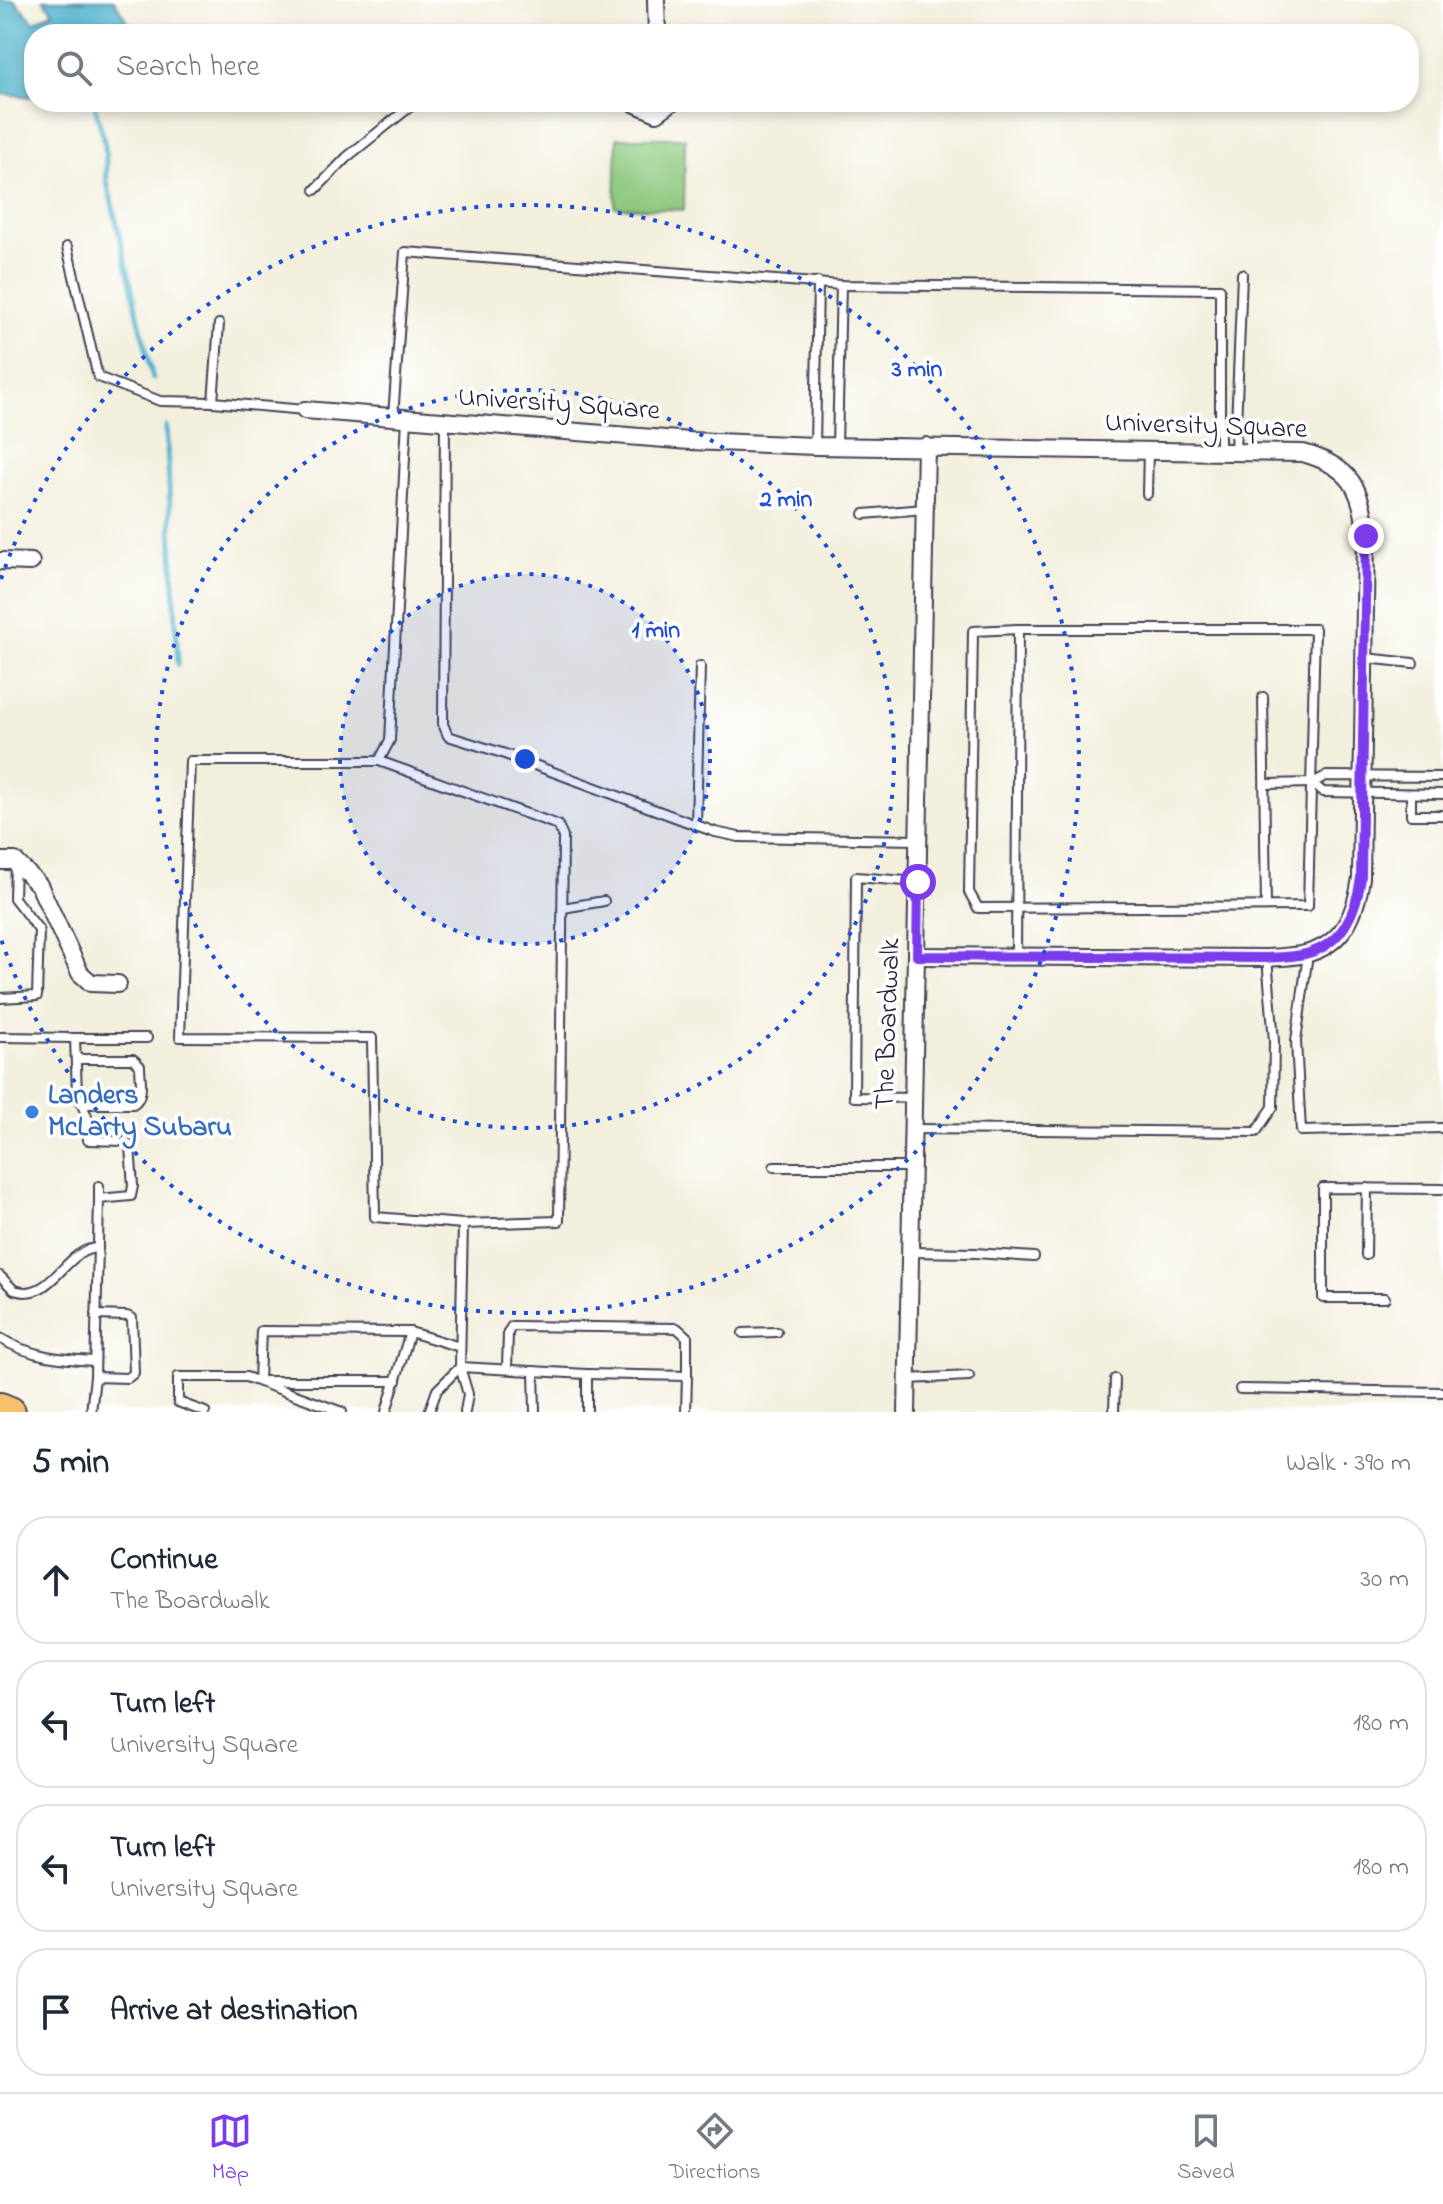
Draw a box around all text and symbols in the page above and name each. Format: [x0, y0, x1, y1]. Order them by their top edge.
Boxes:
search box [24, 24, 1419, 112]
icon: search [52, 46, 96, 90]
text: Search here [116, 46, 260, 90]
text: 3 min [891, 353, 943, 388]
street label: University Square [457, 377, 662, 433]
street label: University Square [1104, 403, 1308, 451]
text: 2 min [759, 483, 813, 518]
route end [1348, 518, 1384, 554]
text: 1 min [632, 614, 680, 649]
centre of rings [511, 745, 539, 773]
route start [900, 864, 936, 900]
street label: The Boardwalk [866, 936, 913, 1111]
place label: Landers McLarty Subaru [48, 1076, 232, 1149]
marker: Landers McLarty Subaru [23, 1103, 41, 1121]
text: 5 min [32, 1439, 109, 1489]
text: Walk · 390 m [1286, 1445, 1411, 1483]
text: Continue [110, 1539, 218, 1583]
icon: ahead [34, 1558, 78, 1602]
text: 30 m [1360, 1561, 1409, 1599]
text: The Boardwalk [110, 1583, 270, 1621]
text: Turn left [110, 1683, 215, 1727]
icon: left [34, 1702, 78, 1746]
text: 180 m [1353, 1705, 1409, 1743]
text: University Square [110, 1727, 298, 1765]
text: Turn left [110, 1827, 215, 1871]
icon: left [34, 1846, 78, 1890]
text: 180 m [1353, 1849, 1409, 1887]
text: University Square [110, 1871, 298, 1909]
icon: arrive [34, 1990, 78, 2034]
text: Arrive at destination [110, 1990, 358, 2034]
tab: Map [208, 2109, 252, 2189]
tab: Directions [669, 2109, 760, 2189]
tab: Saved [1177, 2109, 1235, 2189]

